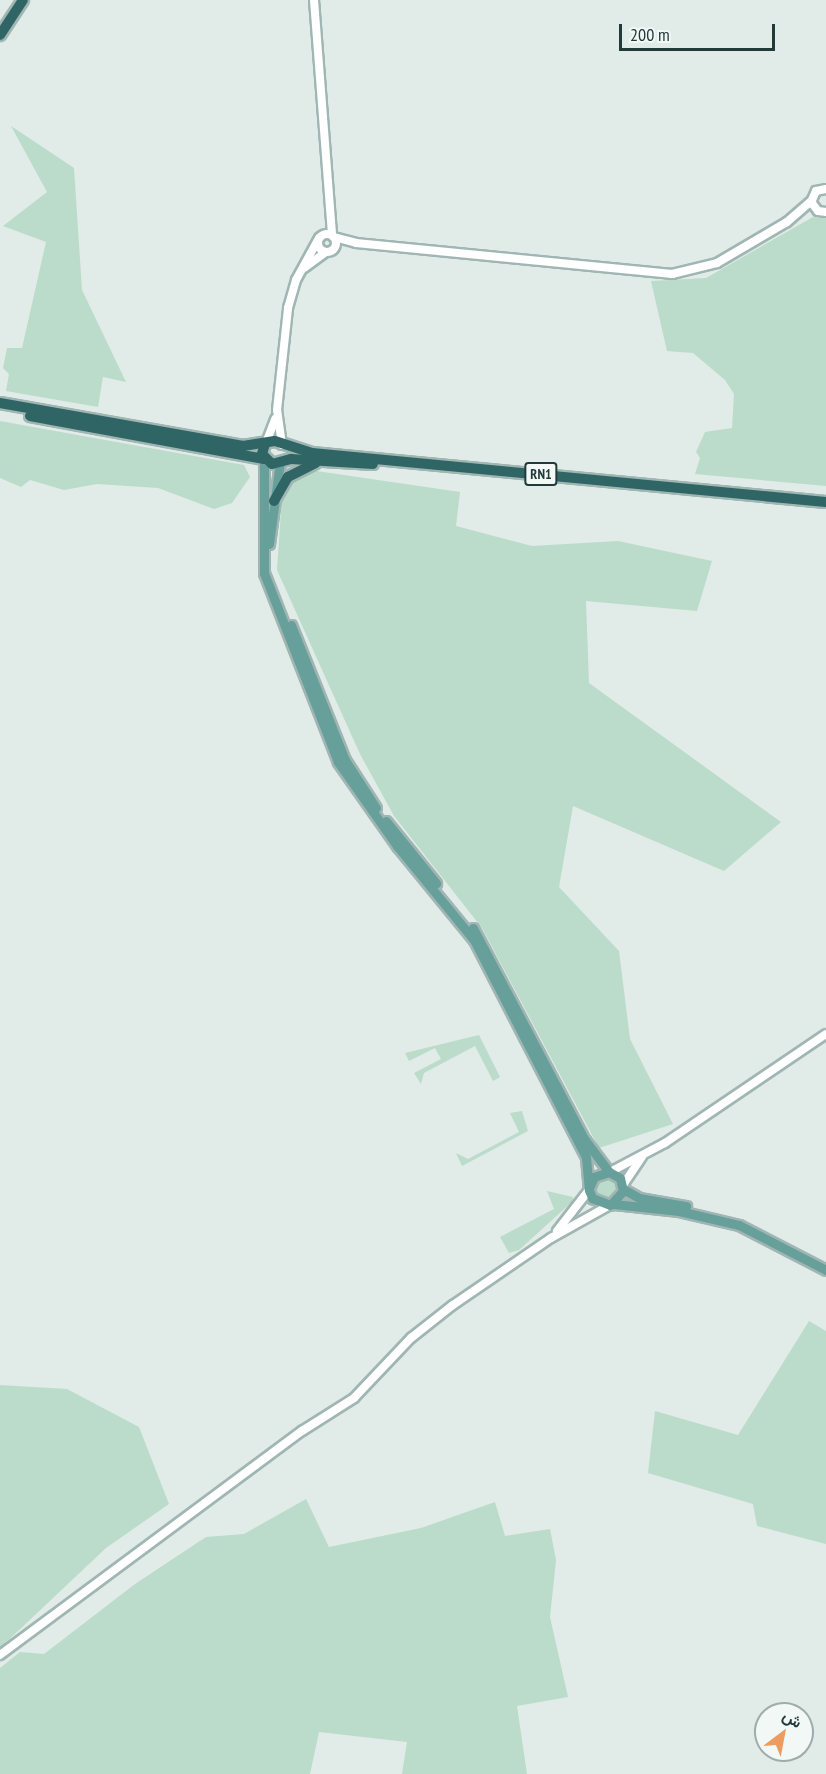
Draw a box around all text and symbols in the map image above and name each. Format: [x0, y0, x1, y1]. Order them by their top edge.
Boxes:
scale bar [622, 12, 778, 50]
text: 200 m [630, 23, 670, 46]
road number: RN1 [523, 463, 559, 485]
north arrow [754, 1702, 814, 1762]
text: ش [779, 1705, 806, 1732]

